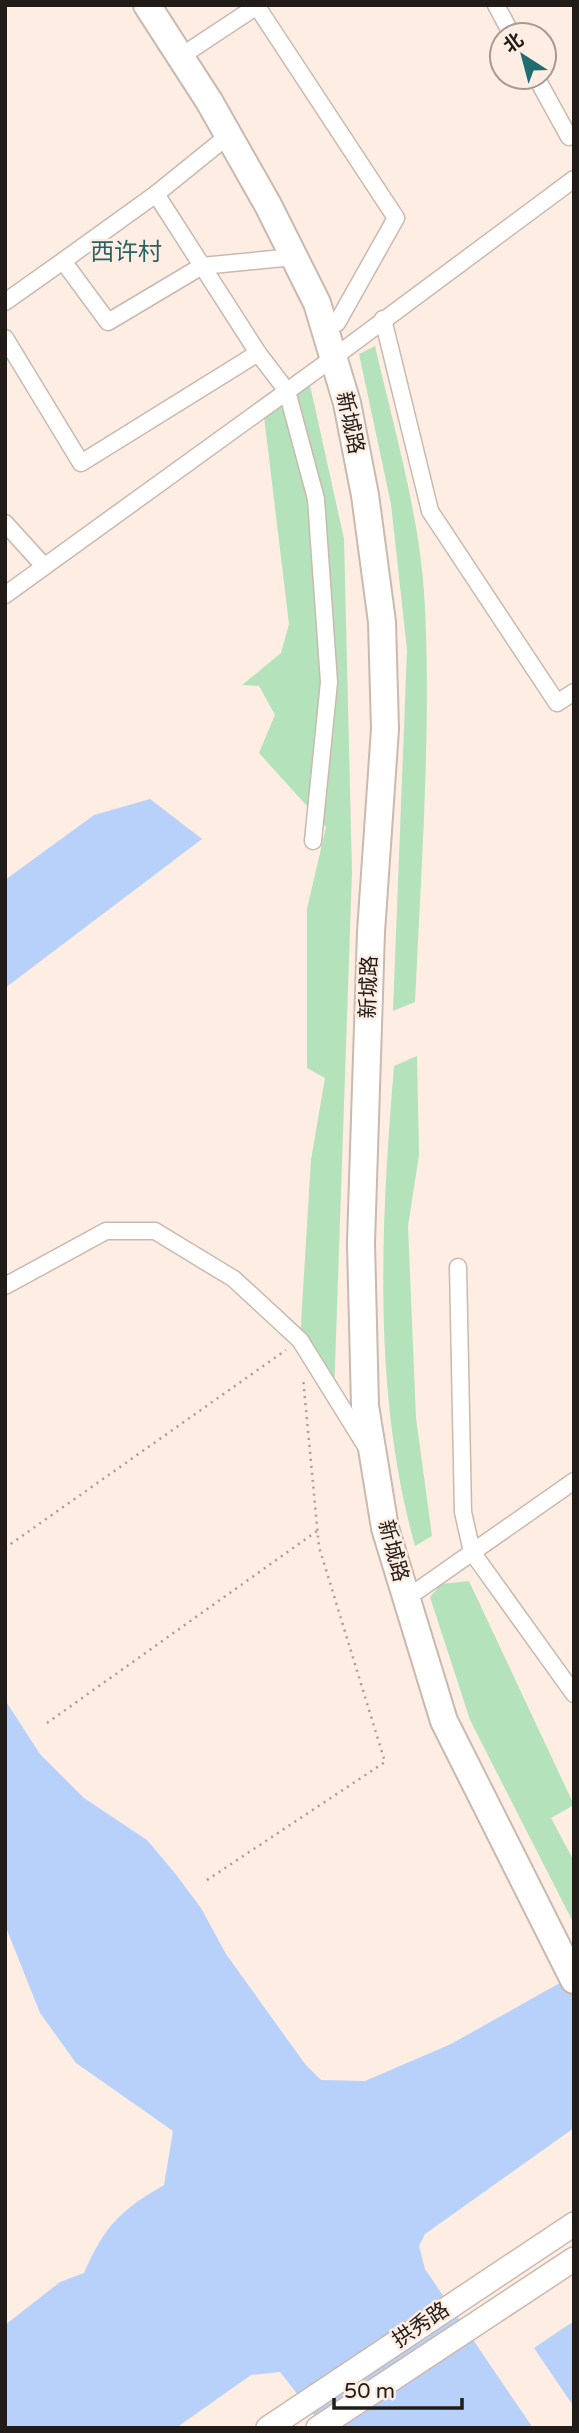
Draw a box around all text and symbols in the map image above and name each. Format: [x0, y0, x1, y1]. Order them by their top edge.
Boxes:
north arrow [488, 21, 558, 91]
text: 北 [499, 29, 528, 58]
district label: 西许村 [90, 238, 162, 267]
street label: 新城路 [331, 390, 369, 456]
street label: 新城路 [355, 955, 383, 1019]
street label: 新城路 [373, 1517, 413, 1585]
street label: 拱秀路 [388, 2297, 454, 2353]
scale bar [334, 2366, 462, 2410]
text: 50 m [344, 2379, 395, 2404]

